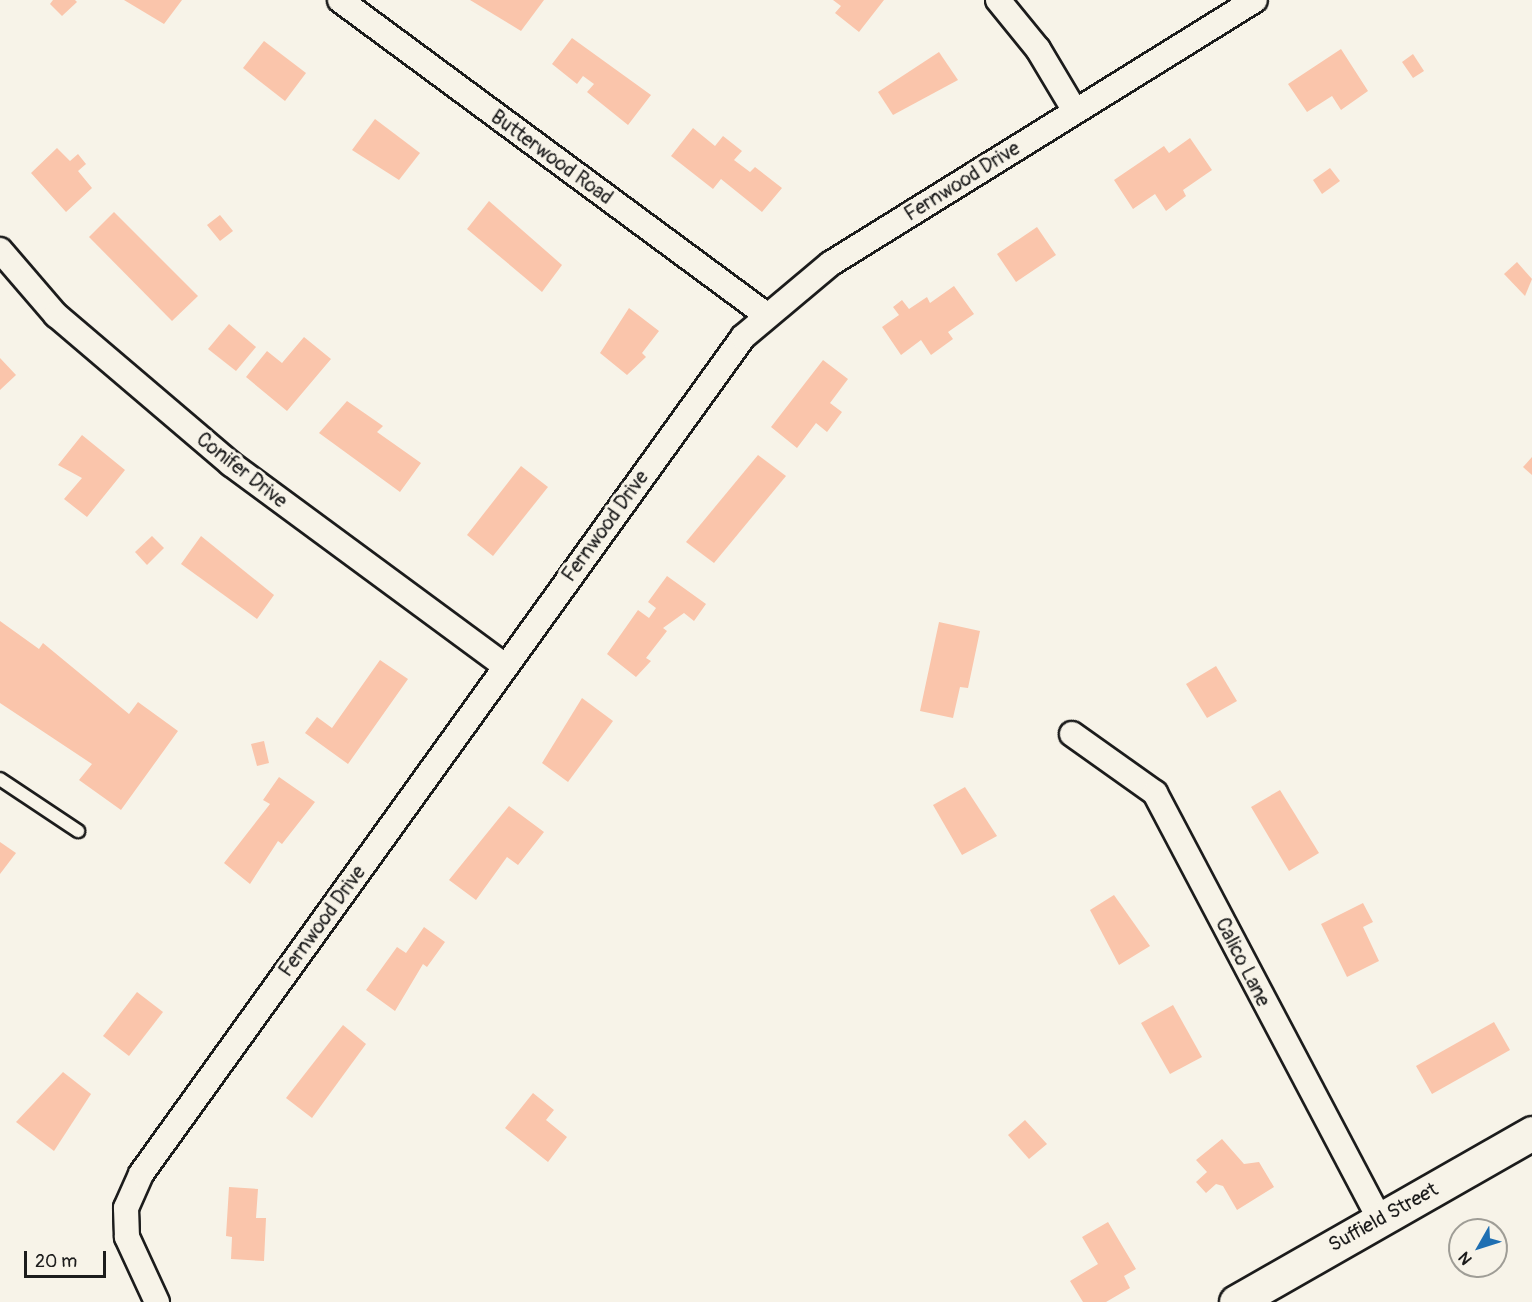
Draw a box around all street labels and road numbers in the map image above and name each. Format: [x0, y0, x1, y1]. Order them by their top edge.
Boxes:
street label: Butterwood Road [486, 105, 618, 209]
street label: Fernwood Drive [900, 136, 1024, 226]
street label: Conifer Drive [192, 427, 292, 513]
street label: Fernwood Drive [557, 466, 653, 586]
street label: Fernwood Drive [274, 861, 370, 981]
street label: Calico Lane [1210, 914, 1276, 1010]
street label: Suffield Street [1324, 1177, 1442, 1257]

